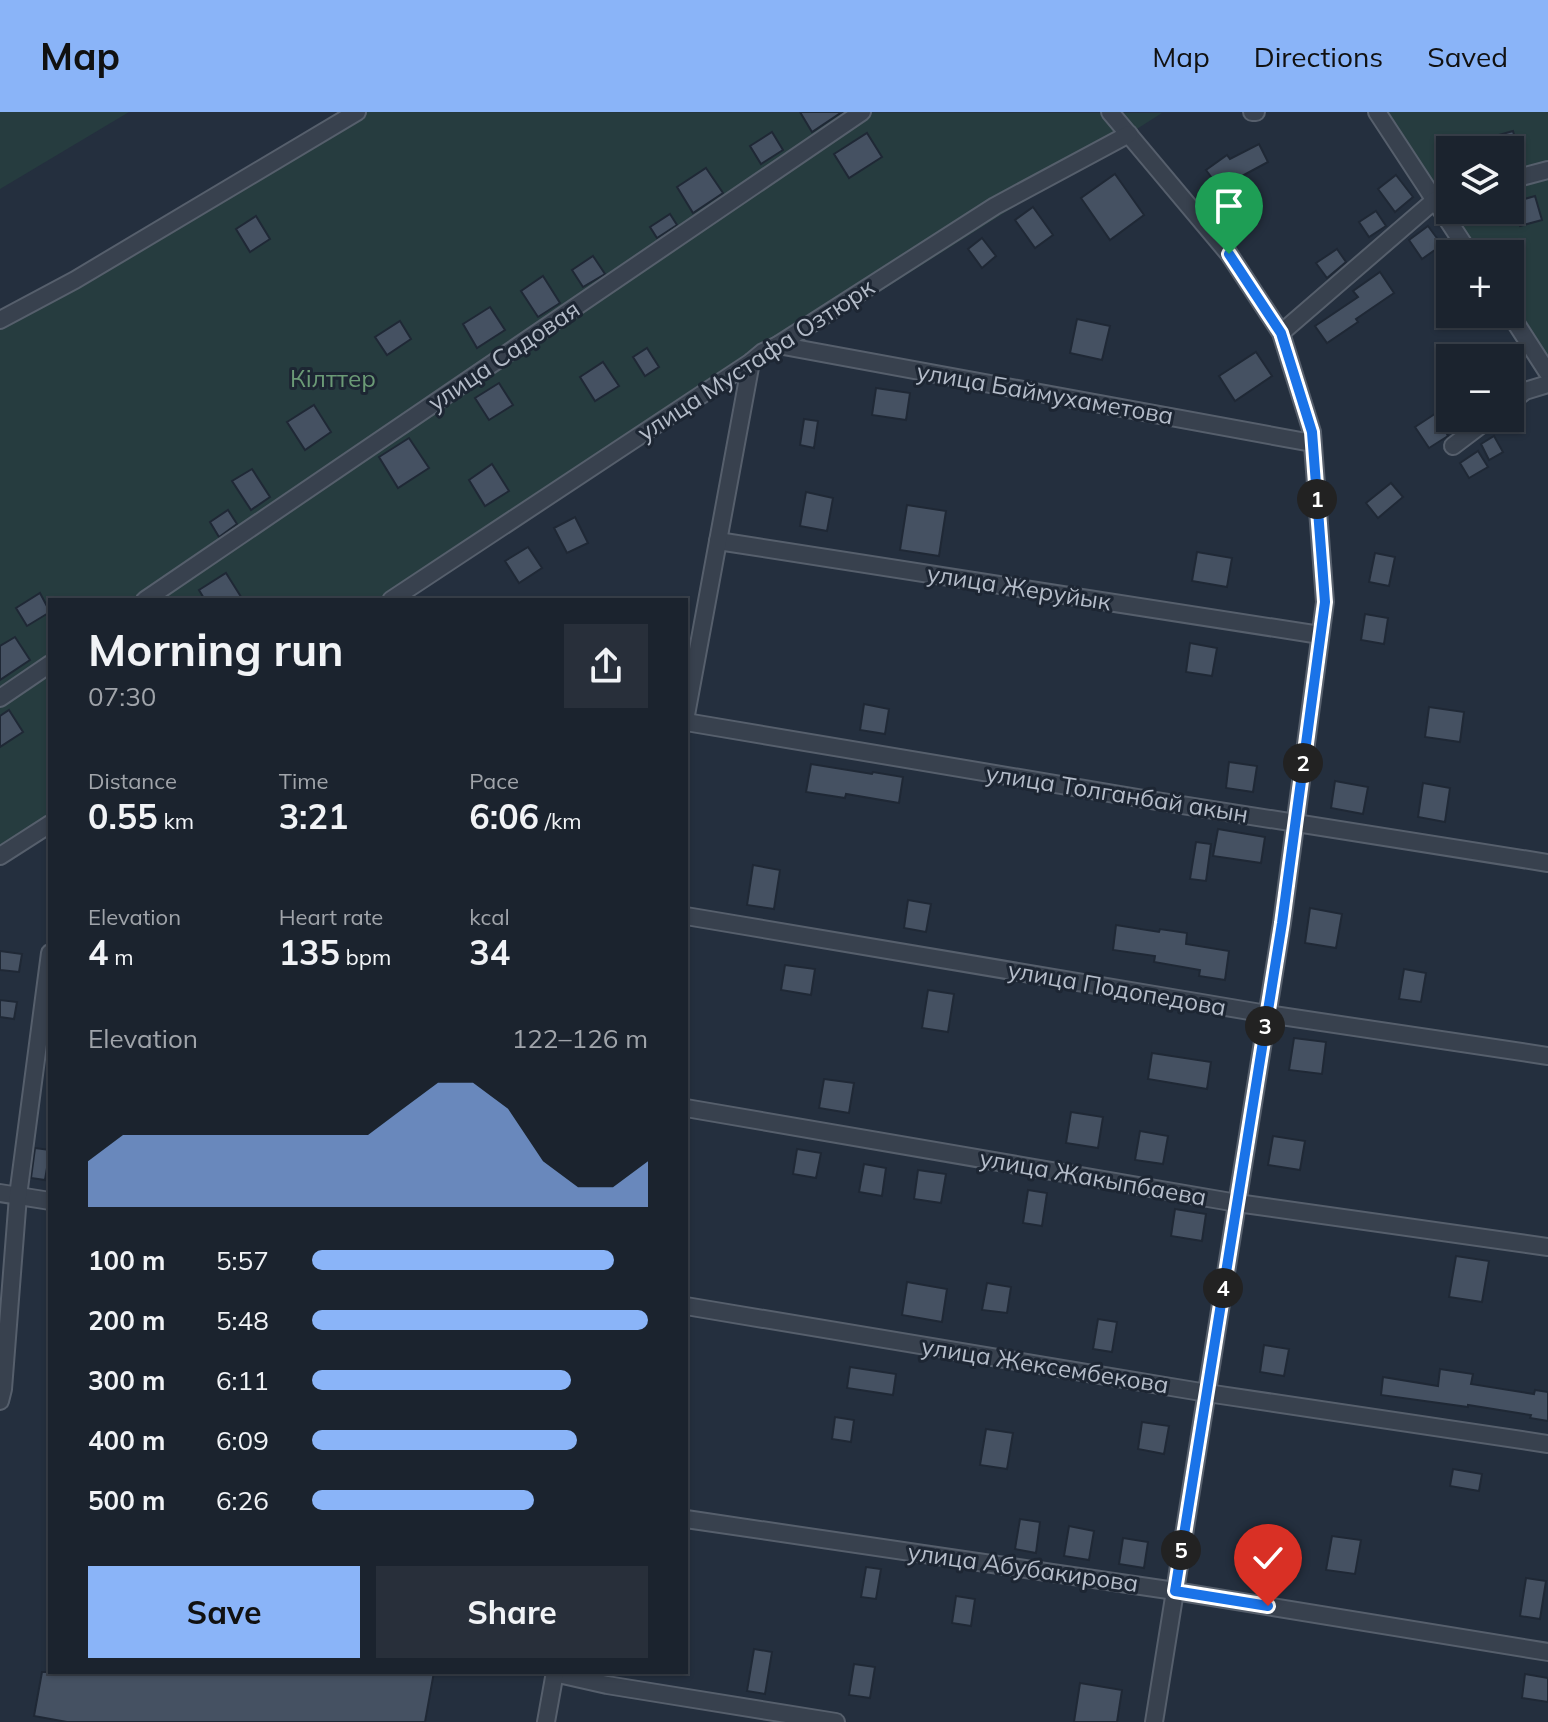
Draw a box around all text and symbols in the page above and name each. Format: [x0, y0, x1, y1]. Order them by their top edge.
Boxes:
text: Map [40, 32, 120, 80]
text: Map [1152, 39, 1210, 74]
text: Directions [1254, 39, 1383, 74]
text: Saved [1427, 39, 1508, 74]
map controls [1436, 136, 1524, 432]
button: layers [1436, 136, 1524, 224]
pin [1195, 172, 1263, 254]
icon: arrive [1207, 184, 1251, 228]
button: + [1436, 240, 1524, 328]
street label: улица Мустафа Озтюрк [631, 271, 879, 447]
street label: улица Садовая [422, 293, 585, 417]
button: − [1436, 344, 1524, 432]
street label: улица Баймухаметова [914, 356, 1176, 430]
park label: Кілттер [290, 363, 376, 393]
pin: 1 [1297, 479, 1337, 519]
text: 1 [1310, 485, 1324, 513]
street label: улица Жеруйык [925, 558, 1113, 616]
text: Morning run [88, 622, 344, 677]
button: share [564, 624, 648, 708]
text: 07:30 [88, 680, 156, 713]
pin: 2 [1283, 743, 1323, 783]
text: 2 [1296, 749, 1310, 777]
street label: улица Толганбай акын [984, 757, 1250, 829]
text: Distance [88, 767, 177, 795]
text: Time [279, 767, 328, 795]
text: Pace [469, 767, 519, 795]
text: 0.55 [88, 795, 158, 838]
text: 3:21 [279, 795, 348, 838]
text: 6:06 [469, 795, 539, 838]
text: km [158, 807, 194, 835]
text: /km [539, 807, 582, 835]
text: Elevation [88, 903, 181, 931]
text: Heart rate [279, 903, 383, 931]
text: kcal [469, 903, 510, 931]
text: 4 [88, 931, 108, 974]
text: 135 [279, 931, 340, 974]
text: 34 [469, 931, 510, 974]
text: m [108, 943, 133, 971]
text: bpm [340, 943, 391, 971]
street label: улица Подопедова [1006, 954, 1229, 1022]
pin: 3 [1245, 1006, 1285, 1046]
text: 3 [1258, 1012, 1272, 1040]
text: Elevation [88, 1022, 198, 1055]
text: 122–126 m [512, 1022, 648, 1055]
street label: улица Жакыпбаева [977, 1142, 1209, 1212]
text: 100 m [88, 1244, 165, 1277]
text: 5:57 [216, 1244, 269, 1277]
pin: 4 [1203, 1268, 1243, 1308]
text: 4 [1216, 1274, 1230, 1302]
text: 200 m [88, 1304, 165, 1337]
text: 5:48 [216, 1304, 269, 1337]
street label: улица Жексембекова [919, 1331, 1171, 1399]
text: 300 m [88, 1364, 165, 1397]
text: 6:11 [216, 1364, 269, 1397]
text: 400 m [88, 1424, 165, 1457]
text: 6:09 [216, 1424, 269, 1457]
text: 500 m [88, 1484, 165, 1517]
text: 6:26 [216, 1484, 269, 1517]
pin [1234, 1524, 1302, 1606]
pin: 5 [1161, 1530, 1201, 1570]
street label: улица Абубакирова [906, 1536, 1140, 1598]
text: 5 [1174, 1536, 1188, 1564]
icon: check [1246, 1536, 1290, 1580]
button: Save [88, 1566, 360, 1658]
button: Share [376, 1566, 648, 1658]

